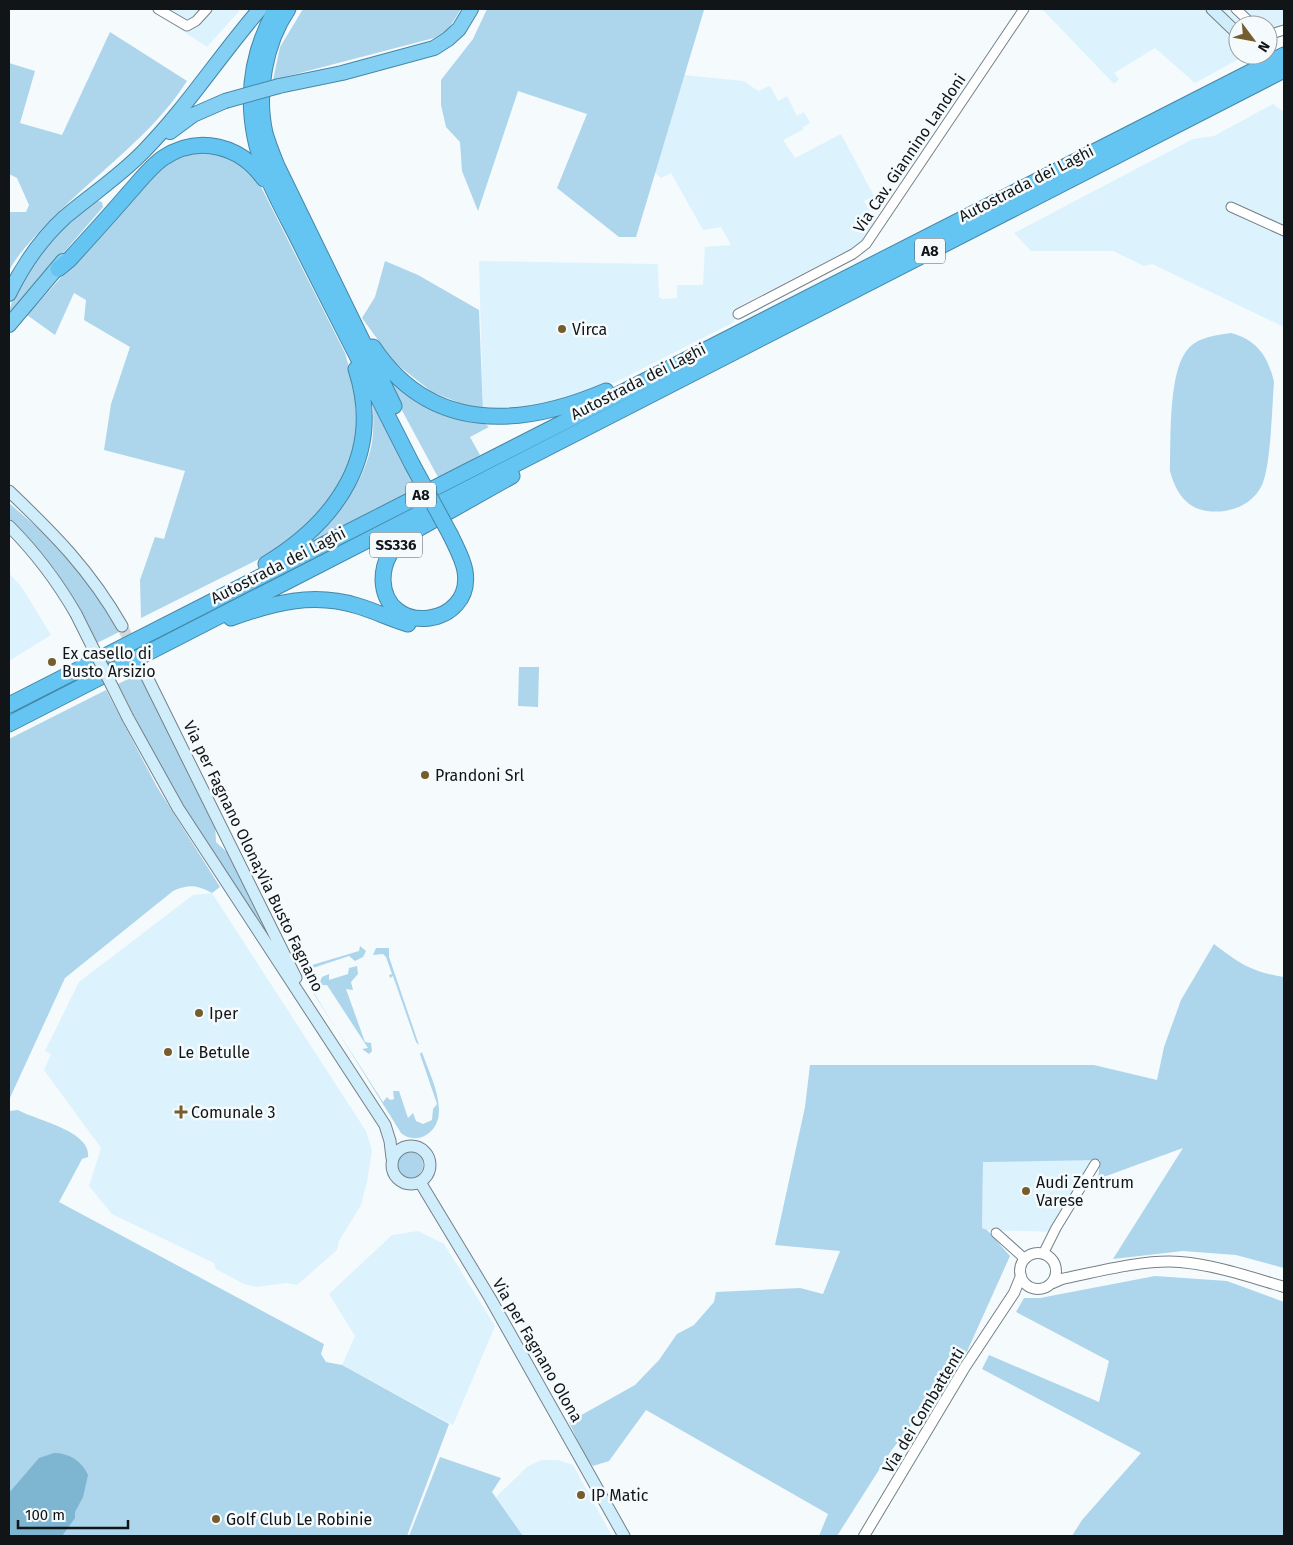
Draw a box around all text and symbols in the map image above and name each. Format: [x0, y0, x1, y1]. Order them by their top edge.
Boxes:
north arrow [1228, 15, 1278, 65]
text: N [1254, 38, 1273, 55]
street label: Via Cav. Giannino Landoni [849, 70, 970, 236]
street label: Autostrada dei Laghi [956, 141, 1097, 226]
road number: A8 [915, 238, 945, 264]
place label: Virca [572, 320, 607, 339]
marker: Virca [556, 323, 568, 335]
street label: Autostrada dei Laghi [568, 339, 709, 424]
road number: A8 [406, 482, 436, 508]
street label: Autostrada dei Laghi [208, 523, 349, 608]
road number: SS336 [370, 532, 422, 558]
place label: Ex casello di Busto Arsizio [62, 644, 156, 681]
marker: Ex casello di Busto Arsizio [46, 656, 58, 668]
street label: Via per Fagnano Olona;Via Busto Fagnano [179, 718, 328, 995]
place label: Prandoni Srl [435, 766, 525, 785]
marker: Prandoni Srl [419, 769, 431, 781]
place label: Iper [209, 1004, 239, 1023]
marker: Iper [193, 1007, 205, 1019]
place label: Le Betulle [178, 1043, 250, 1062]
marker: Le Betulle [162, 1046, 174, 1058]
place label: Comunale 3 [191, 1103, 275, 1122]
marker: Comunale 3 [175, 1106, 187, 1118]
place label: Audi Zentrum Varese [1036, 1173, 1134, 1210]
marker: Audi Zentrum Varese [1020, 1185, 1032, 1197]
street label: Via per Fagnano Olona [489, 1275, 587, 1426]
street label: Via dei Combattenti [879, 1344, 968, 1476]
place label: IP Matic [591, 1486, 649, 1505]
marker: IP Matic [575, 1489, 587, 1501]
scale bar [18, 1498, 128, 1530]
text: 100 m [25, 1506, 65, 1524]
place label: Golf Club Le Robinie [226, 1510, 372, 1529]
marker: Golf Club Le Robinie [210, 1513, 222, 1525]

